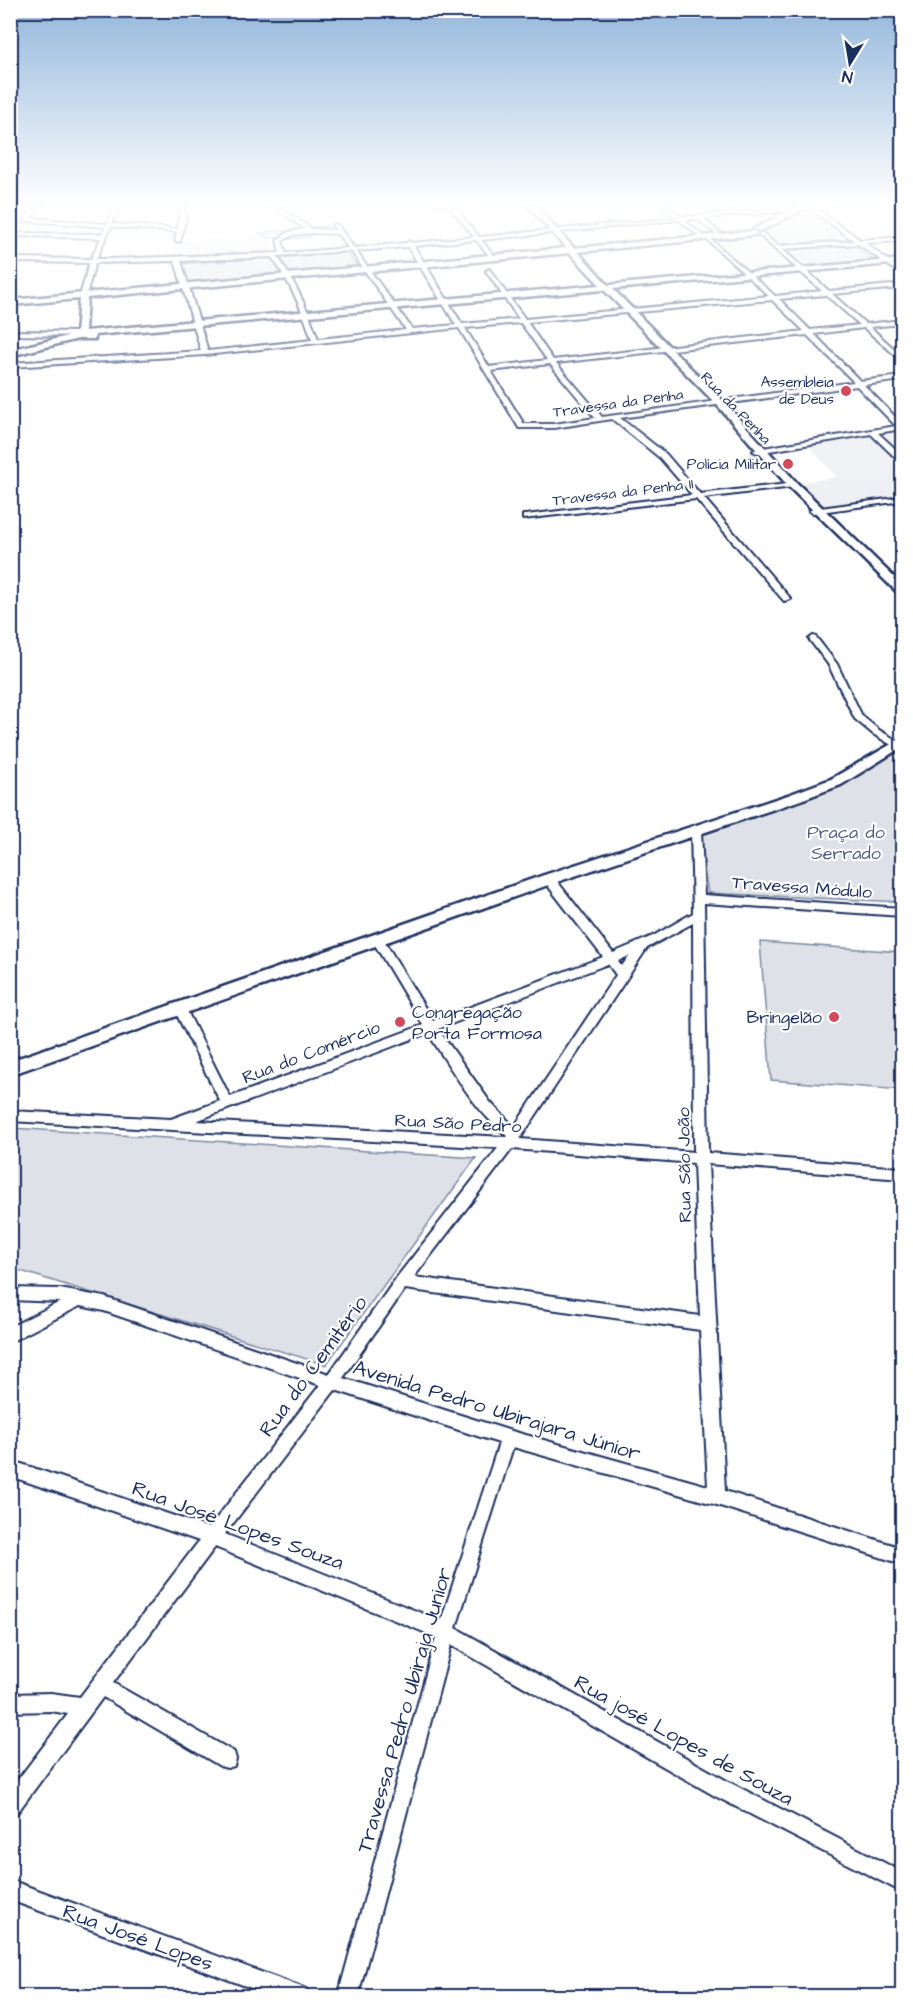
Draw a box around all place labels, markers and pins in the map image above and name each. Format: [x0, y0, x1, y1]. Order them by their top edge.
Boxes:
place label: Assembleia de Deus [761, 372, 834, 410]
marker: Assembleia de Deus [839, 384, 853, 398]
place label: Polícia Militar [687, 454, 776, 475]
marker: Polícia Militar [781, 457, 795, 471]
place label: Congregação Porta Formosa [412, 1000, 542, 1046]
place label: Bringelão [746, 1005, 822, 1031]
marker: Bringelão [827, 1010, 841, 1024]
marker: Congregação Porta Formosa [393, 1015, 407, 1029]

